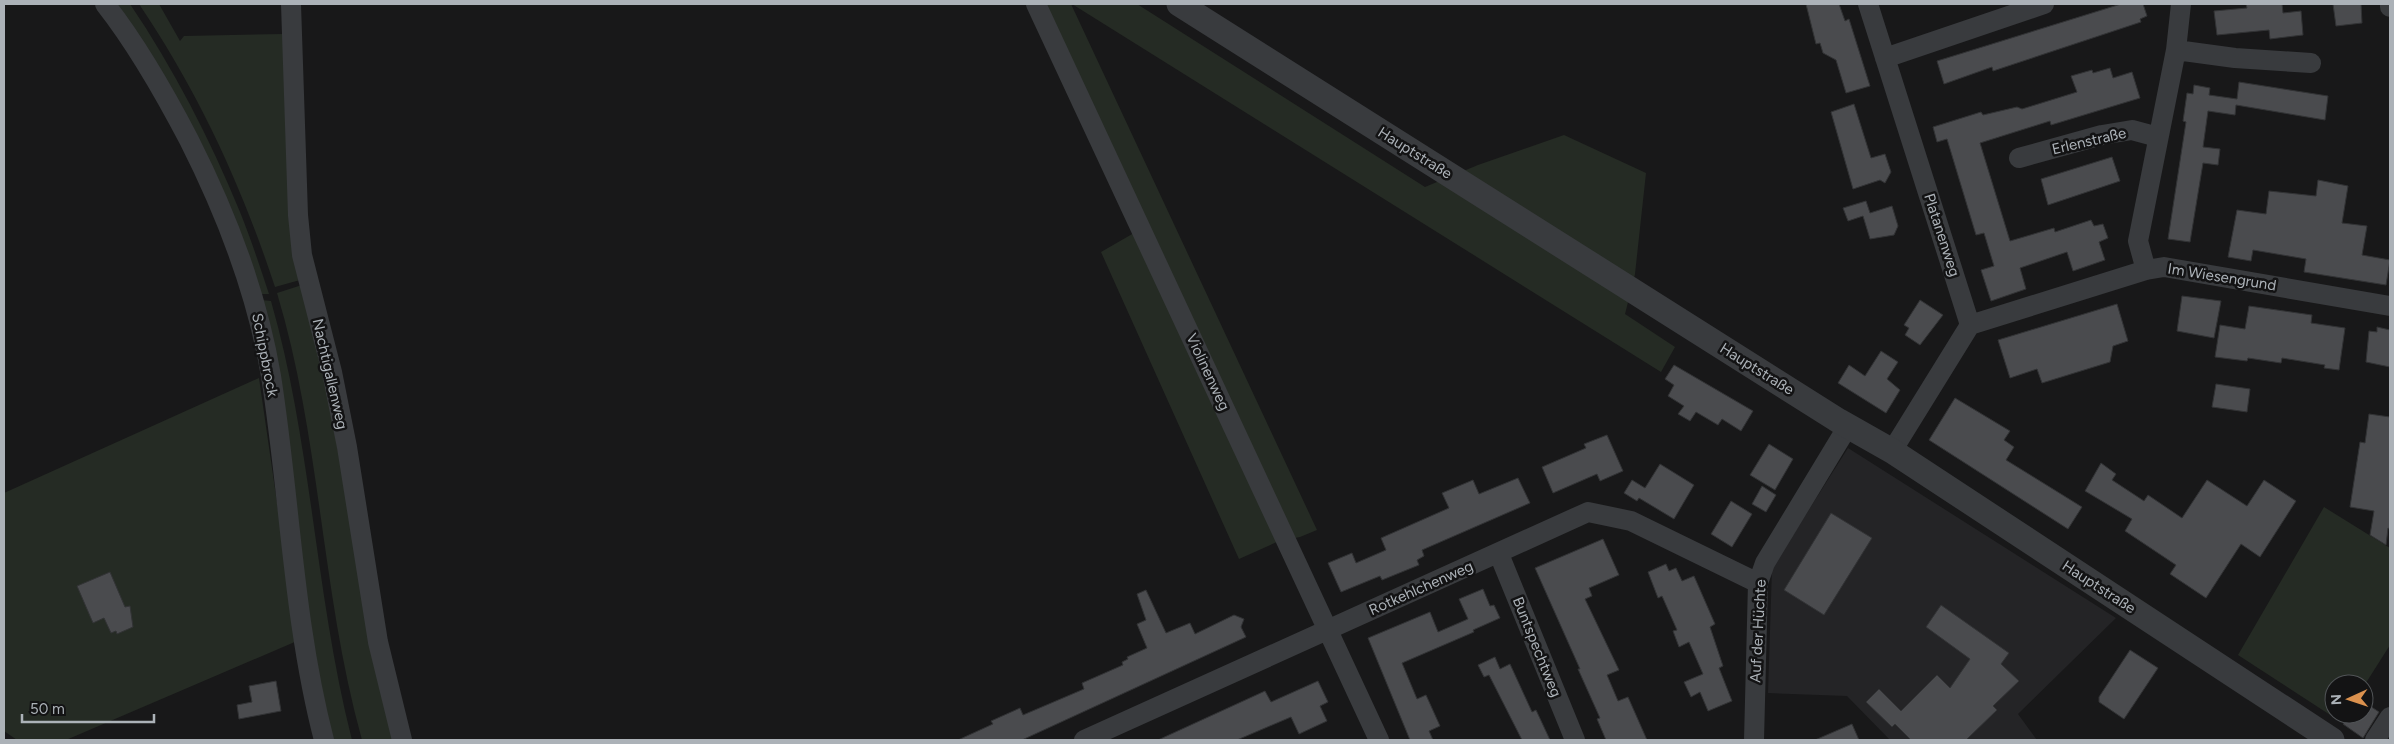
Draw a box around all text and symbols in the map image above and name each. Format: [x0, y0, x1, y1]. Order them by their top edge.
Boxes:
street label: Hauptstraße [1375, 123, 1455, 183]
street label: Erlenstraße [2050, 124, 2128, 158]
street label: Platanenweg [1920, 191, 1964, 279]
street label: Im Wiesengrund [2166, 260, 2278, 294]
street label: Schippbrock [248, 312, 282, 399]
street label: Nachtigallenweg [309, 317, 351, 431]
street label: Violinenweg [1182, 331, 1234, 413]
street label: Hauptstraße [1717, 339, 1797, 399]
street label: Rotkehlchenweg [1366, 557, 1476, 619]
street label: Hauptstraße [2059, 557, 2139, 617]
street label: Auf der Hüchte [1746, 579, 1770, 683]
street label: Buntspechtweg [1509, 594, 1565, 700]
north arrow [2324, 674, 2374, 724]
scale bar [22, 692, 155, 724]
text: N [2328, 694, 2345, 706]
text: 50 m [30, 700, 65, 718]

